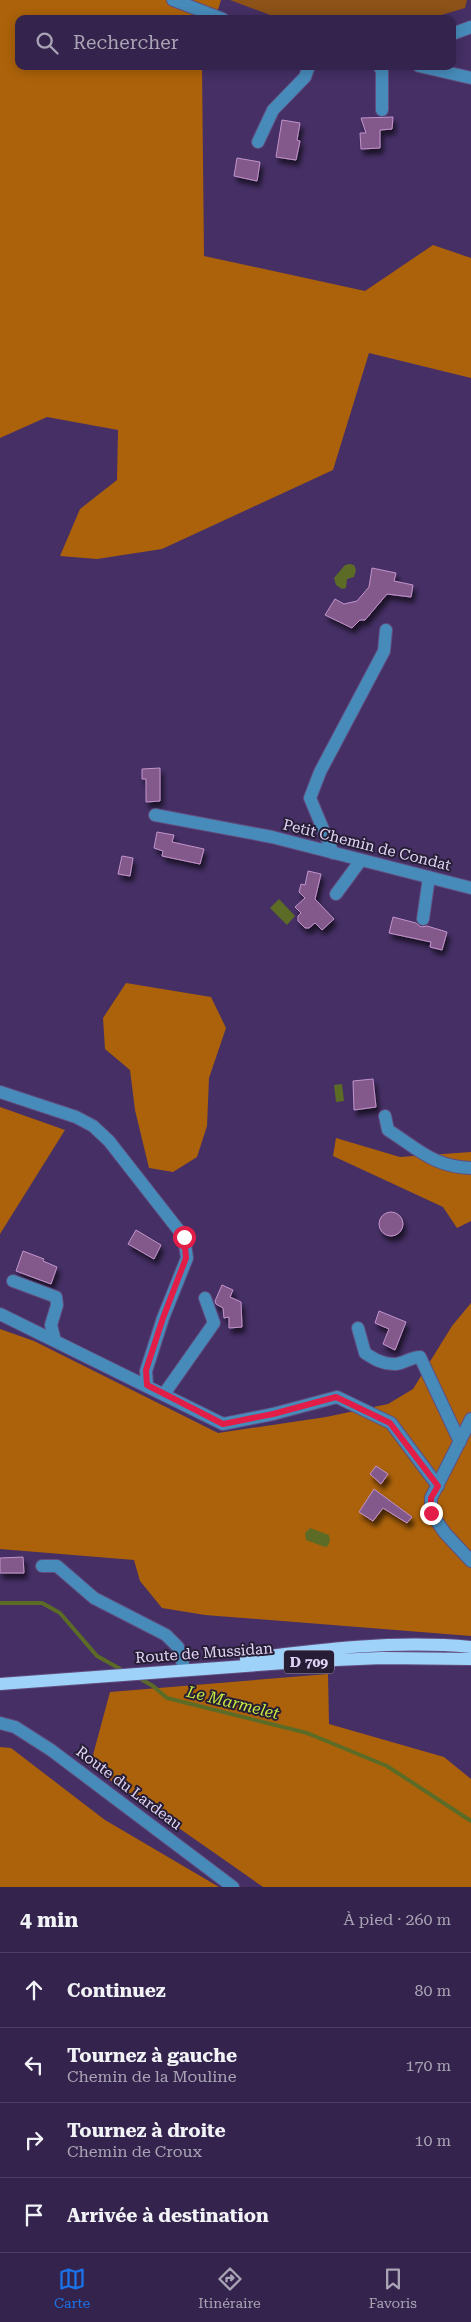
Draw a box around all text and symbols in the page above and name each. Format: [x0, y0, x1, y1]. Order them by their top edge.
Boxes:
search box [15, 15, 456, 70]
icon: search [33, 29, 61, 57]
text: Rechercher [73, 31, 179, 54]
street label: Petit Chemin de Condat [281, 815, 453, 875]
route start [173, 1226, 196, 1249]
route end [420, 1502, 443, 1525]
street label: Route de Mussidan [135, 1639, 274, 1667]
road number: D 709 [284, 1650, 334, 1674]
water label: Le Marmelet [184, 1682, 281, 1723]
street label: Route du Lardeau [73, 1742, 186, 1834]
text: 4 min [20, 1908, 78, 1932]
text: À pied · 260 m [343, 1910, 451, 1929]
icon: ahead [20, 1976, 48, 2004]
text: Continuez [67, 1979, 166, 2002]
text: 80 m [414, 1981, 451, 2000]
text: Tournez à gauche [67, 2044, 237, 2067]
icon: left [20, 2051, 48, 2079]
text: 170 m [405, 2056, 451, 2075]
text: Chemin de la Mouline [67, 2067, 236, 2086]
text: Tournez à droite [67, 2119, 226, 2142]
icon: right [20, 2126, 48, 2154]
text: 10 m [414, 2131, 451, 2150]
text: Chemin de Croux [67, 2142, 202, 2161]
icon: arrive [20, 2201, 48, 2229]
text: Arrivée à destination [67, 2204, 269, 2227]
tab: Carte [54, 2265, 90, 2311]
tab: Itinéraire [198, 2265, 261, 2311]
tab: Favoris [369, 2265, 417, 2311]

